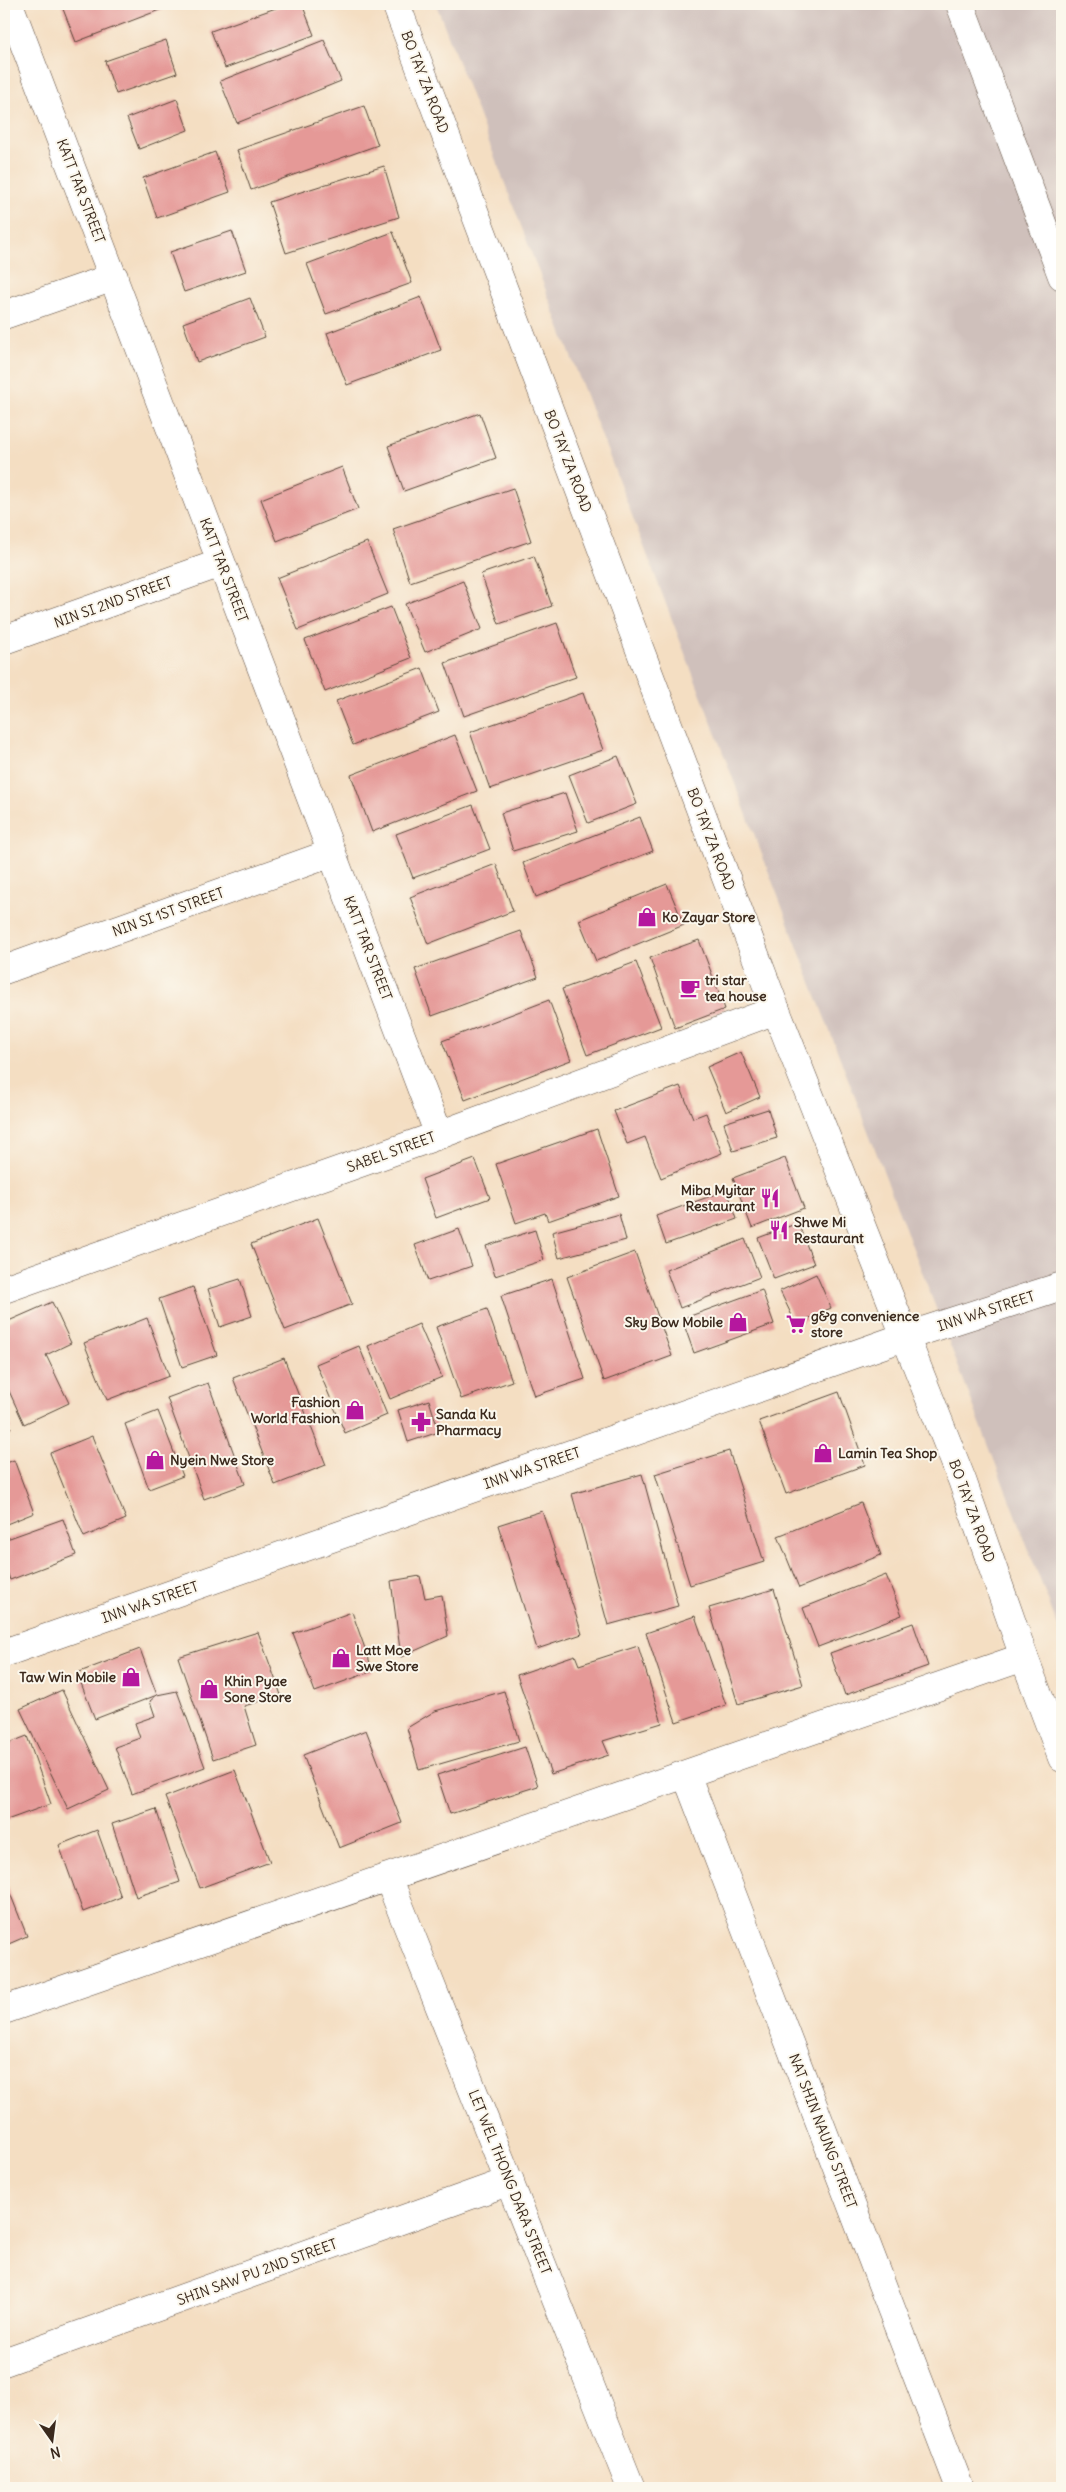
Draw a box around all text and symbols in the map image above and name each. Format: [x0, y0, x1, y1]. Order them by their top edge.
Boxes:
street label: BO TAY ZA ROAD [397, 28, 453, 136]
street label: KATT TAR STREET [53, 136, 109, 246]
street label: BO TAY ZA ROAD [540, 407, 596, 515]
street label: KATT TAR STREET [196, 515, 252, 625]
street label: NIN SI 2ND STREET [52, 572, 174, 632]
street label: BO TAY ZA ROAD [683, 785, 739, 893]
street label: NIN SI 1ST STREET [110, 883, 226, 941]
street label: KATT TAR STREET [340, 893, 396, 1003]
shop icon: Ko Zayar Store [636, 906, 658, 928]
place label: Ko Zayar Store [662, 908, 756, 926]
place label: tri star tea house [705, 971, 767, 1005]
cafe icon: tri star tea house [679, 977, 701, 999]
street label: SABEL STREET [344, 1128, 438, 1176]
place label: Miba Myitar Restaurant [681, 1181, 755, 1215]
restaurant icon: Miba Myitar Restaurant [759, 1187, 781, 1209]
place label: Shwe Mi Restaurant [794, 1213, 864, 1247]
restaurant icon: Shwe Mi Restaurant [768, 1219, 790, 1241]
street label: INN WA STREET [935, 1287, 1037, 1335]
place label: g&g convenience store [811, 1307, 920, 1341]
shop icon: Sky Bow Mobile [727, 1311, 749, 1333]
place label: Sky Bow Mobile [625, 1313, 723, 1331]
supermarket icon: g&g convenience store [785, 1313, 807, 1335]
place label: Fashion World Fashion [251, 1393, 340, 1427]
shop icon: Fashion World Fashion [344, 1399, 366, 1421]
place label: Sanda Ku Pharmacy [436, 1405, 502, 1439]
pharmacy icon: Sanda Ku Pharmacy [410, 1411, 432, 1433]
shop icon: Lamin Tea Shop [812, 1442, 834, 1464]
street label: INN WA STREET [481, 1443, 583, 1493]
place label: Lamin Tea Shop [838, 1444, 937, 1462]
shop icon: Nyein Nwe Store [144, 1449, 166, 1471]
place label: Nyein Nwe Store [170, 1451, 275, 1469]
street label: BO TAY ZA ROAD [945, 1457, 999, 1565]
street label: INN WA STREET [99, 1577, 201, 1627]
place label: Latt Moe Swe Store [356, 1641, 419, 1675]
shop icon: Latt Moe Swe Store [330, 1647, 352, 1669]
shop icon: Taw Win Mobile [120, 1666, 142, 1688]
place label: Taw Win Mobile [19, 1668, 116, 1686]
place label: Khin Pyae Sone Store [224, 1672, 292, 1706]
shop icon: Khin Pyae Sone Store [198, 1678, 220, 1700]
street label: NAT SHIN NAUNG STREET [785, 2051, 861, 2211]
street label: LET WEL THONG DARA STREET [465, 2087, 555, 2277]
street label: SHIN SAW PU 2ND STREET [175, 2235, 339, 2309]
north arrow [28, 2414, 78, 2464]
text: N [48, 2443, 62, 2463]

